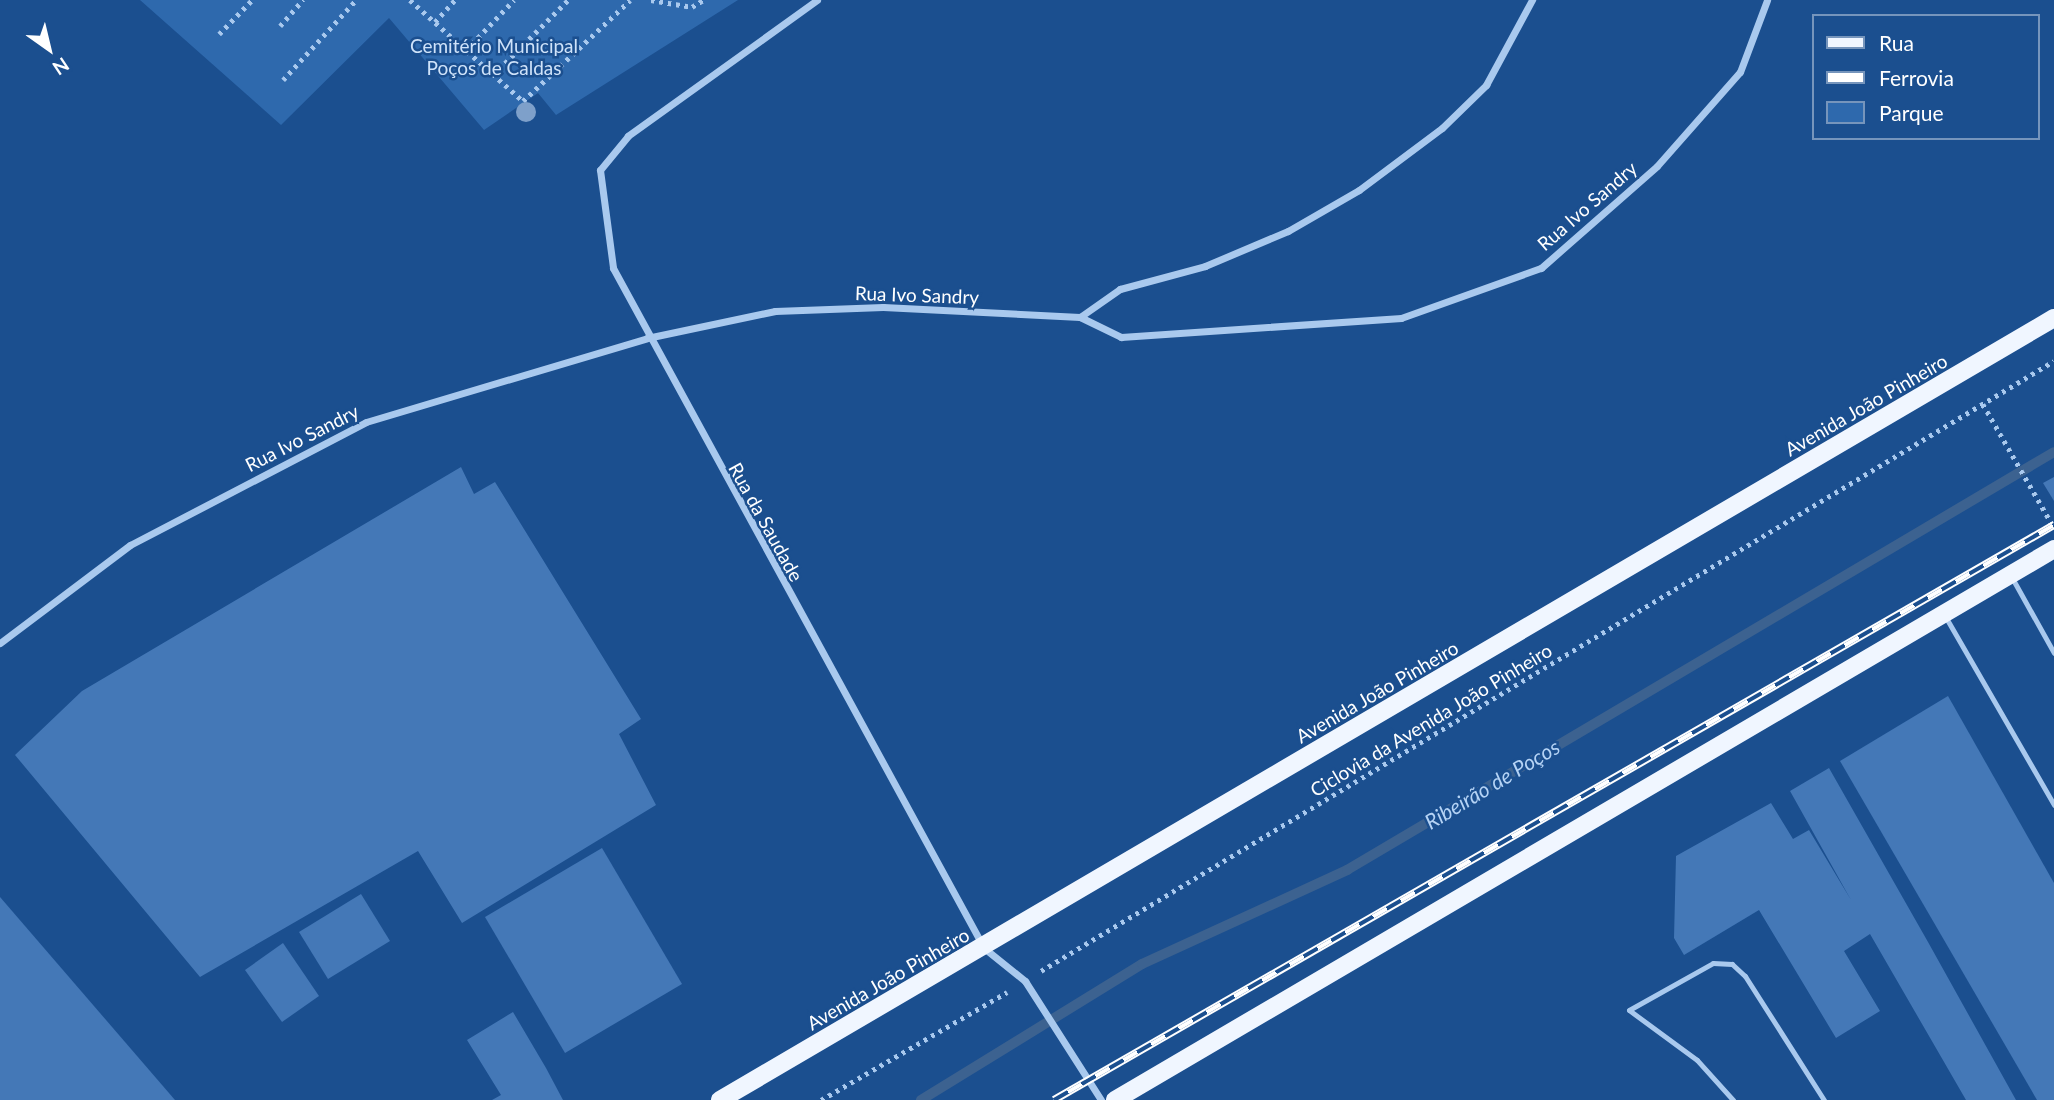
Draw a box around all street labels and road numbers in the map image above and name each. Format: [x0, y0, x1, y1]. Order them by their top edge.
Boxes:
street label: Rua Ivo Sandry [1533, 157, 1641, 255]
street label: Rua Ivo Sandry [855, 281, 979, 309]
street label: Avenida João Pinheiro [1780, 349, 1952, 461]
street label: Rua Ivo Sandry [241, 400, 363, 476]
street label: Rua da Saudade [724, 459, 808, 585]
street label: Avenida João Pinheiro [1291, 636, 1463, 748]
street label: Ciclovia da Avenida João Pinheiro [1305, 638, 1557, 802]
street label: Avenida João Pinheiro [802, 923, 974, 1035]

